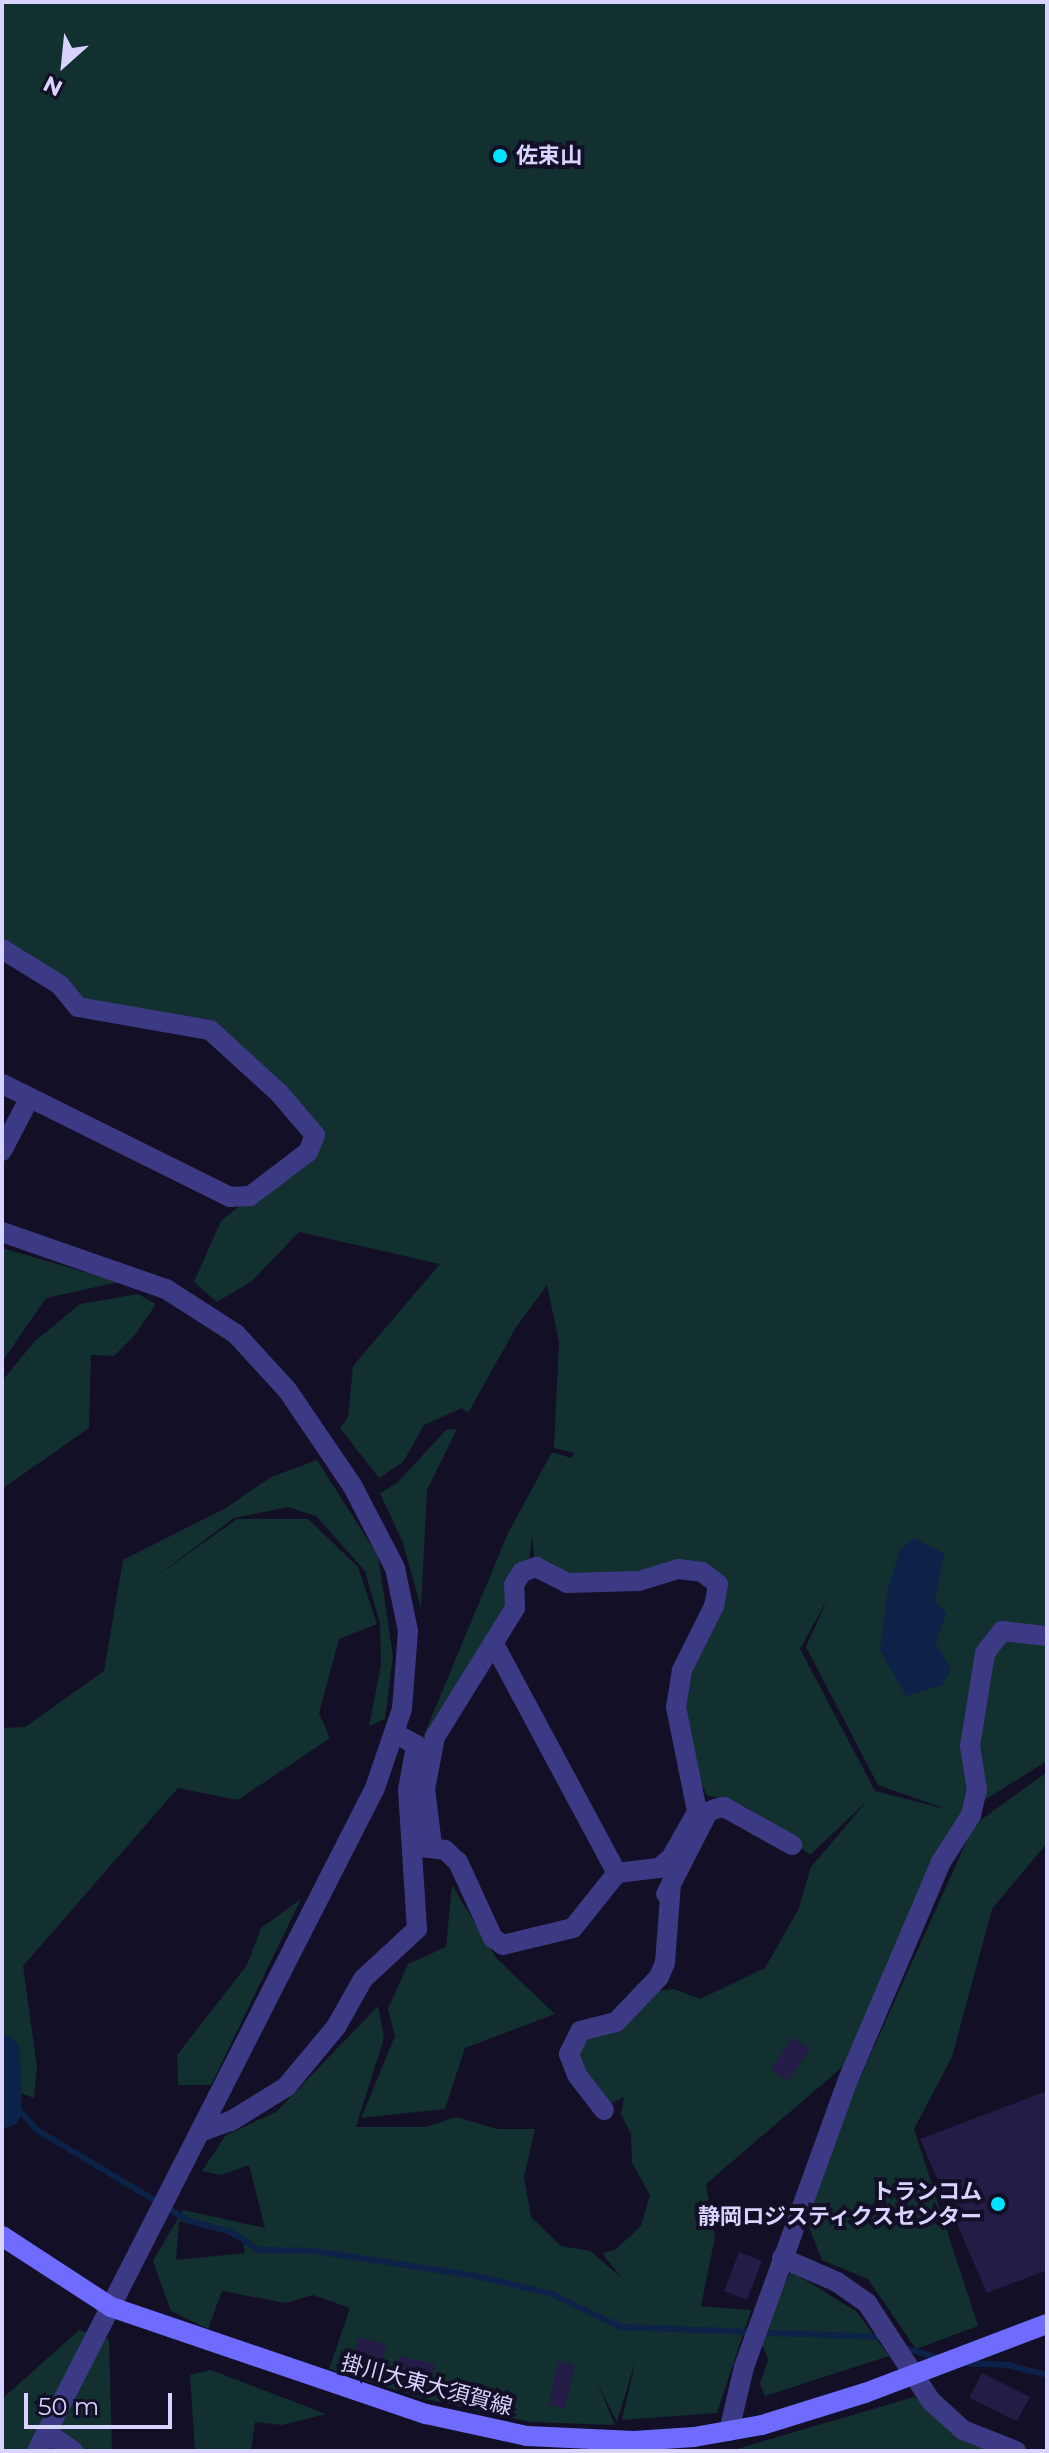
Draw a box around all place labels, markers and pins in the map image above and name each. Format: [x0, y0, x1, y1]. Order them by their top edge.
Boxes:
place label: 佐束山 [516, 143, 582, 169]
marker: 佐束山 [491, 147, 509, 165]
place label: トランコム 静岡ロジスティクスセンター [696, 2178, 982, 2230]
marker: トランコム 静岡ロジスティクスセンター [989, 2195, 1007, 2213]

